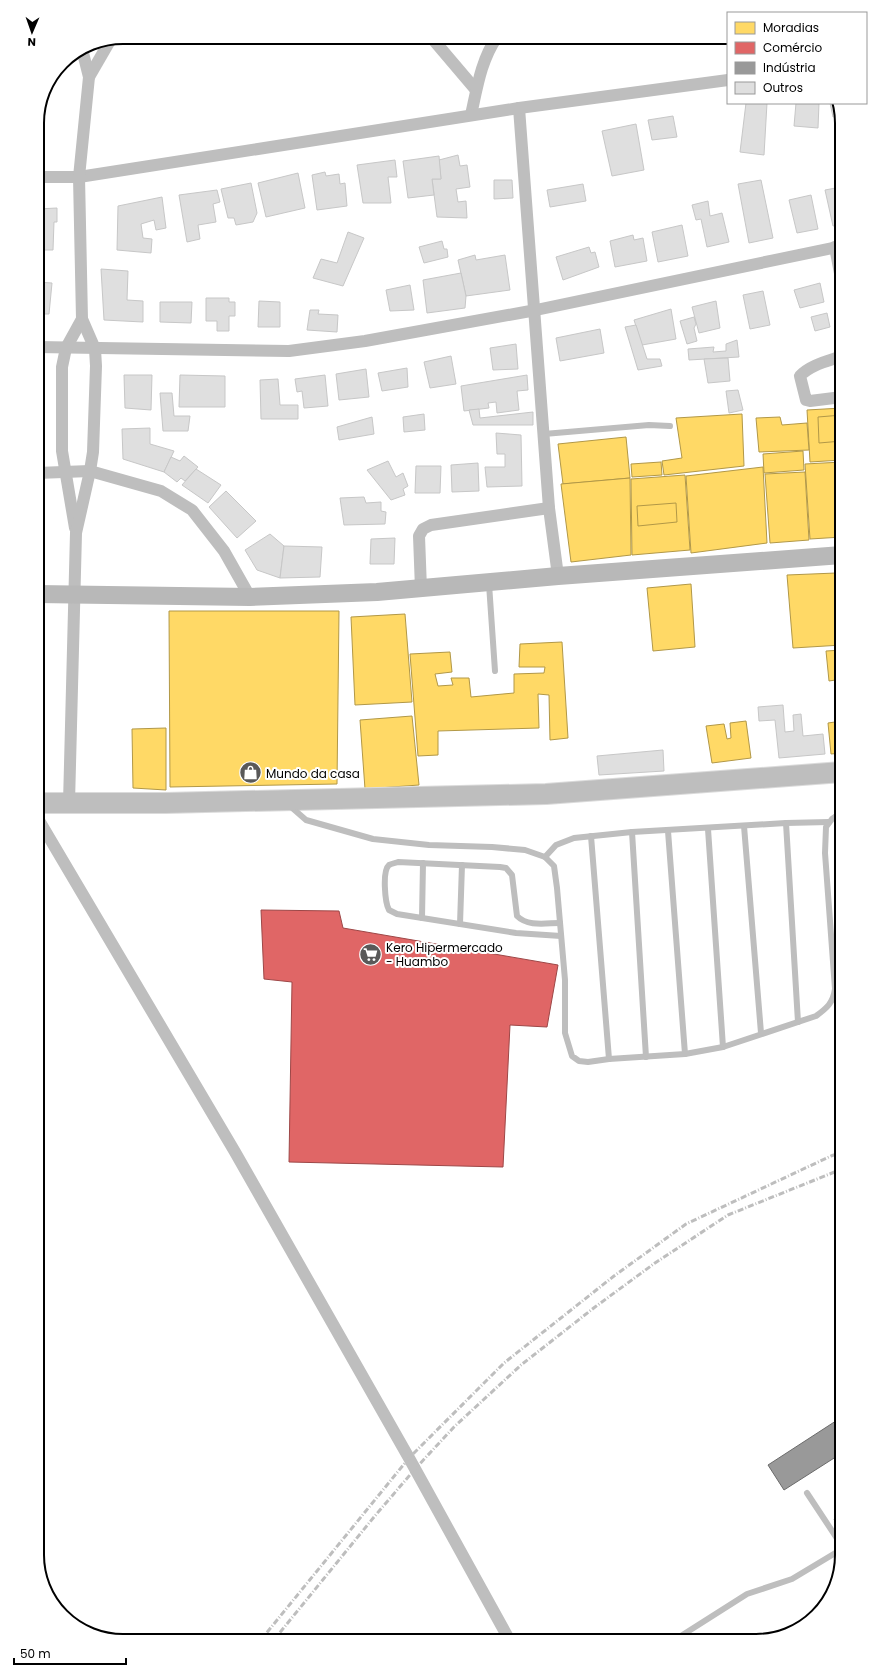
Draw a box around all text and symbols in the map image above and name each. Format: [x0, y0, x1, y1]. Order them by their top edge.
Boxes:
north arrow [12, 12, 52, 52]
legend [727, 12, 867, 104]
text: Moradias [763, 19, 819, 36]
text: N [27, 34, 36, 50]
text: Comércio [763, 39, 822, 56]
text: Indústria [763, 59, 816, 76]
text: Outros [763, 79, 803, 96]
shop icon: Mundo da casa [238, 760, 264, 786]
place label: Mundo da casa [266, 765, 360, 782]
place label: Kero Hipermercado - Huambo [386, 939, 503, 970]
supermarket icon: Kero Hipermercado - Huambo [358, 941, 384, 967]
scale bar [14, 1640, 126, 1666]
text: 50 m [20, 1645, 51, 1662]

